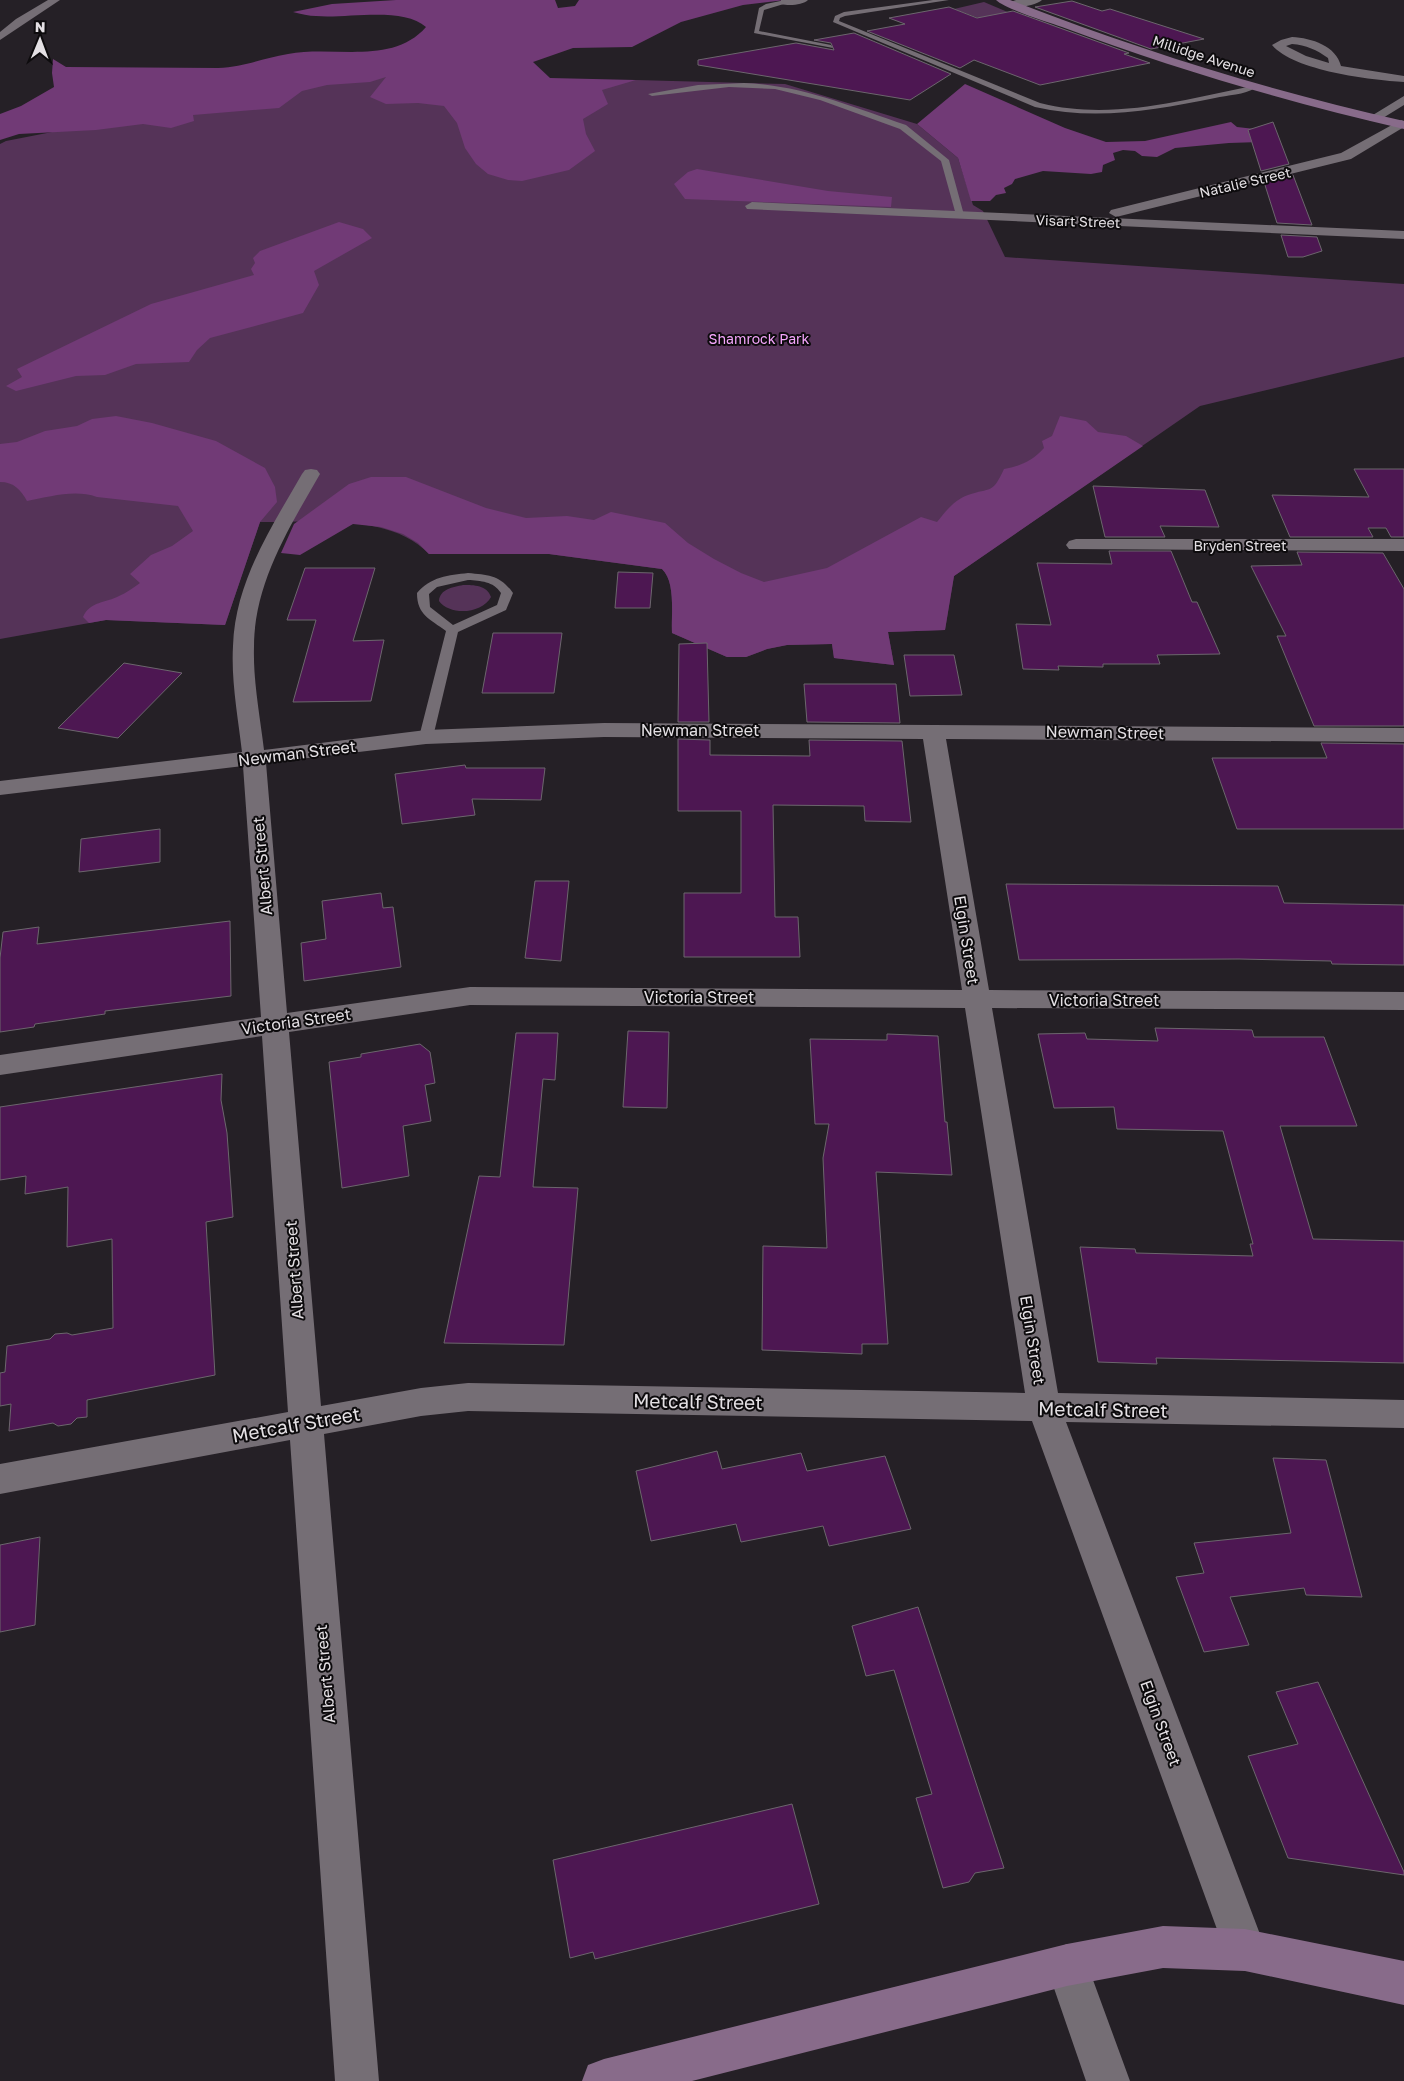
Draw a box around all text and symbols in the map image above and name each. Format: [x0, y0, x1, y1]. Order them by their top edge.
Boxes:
north arrow [15, 15, 65, 65]
text: N [35, 18, 46, 35]
street label: Millidge Avenue [1151, 31, 1257, 81]
street label: Natalie Street [1198, 163, 1292, 201]
street label: Visart Street [1035, 211, 1121, 231]
park label: Shamrock Park [709, 330, 810, 347]
street label: Bryden Street [1193, 537, 1287, 554]
street label: Newman Street [641, 720, 759, 740]
street label: Newman Street [1046, 721, 1164, 743]
street label: Newman Street [237, 736, 357, 770]
street label: Albert Street [248, 816, 276, 916]
street label: Elgin Street [950, 894, 984, 986]
street label: Victoria Street [644, 987, 754, 1007]
street label: Victoria Street [1049, 990, 1159, 1010]
street label: Victoria Street [240, 1003, 352, 1039]
street label: Albert Street [281, 1220, 307, 1320]
street label: Elgin Street [1016, 1294, 1050, 1386]
street label: Metcalf Street [633, 1388, 763, 1414]
street label: Metcalf Street [1038, 1396, 1168, 1422]
street label: Metcalf Street [230, 1401, 362, 1447]
street label: Albert Street [311, 1624, 339, 1724]
street label: Elgin Street [1136, 1677, 1186, 1769]

